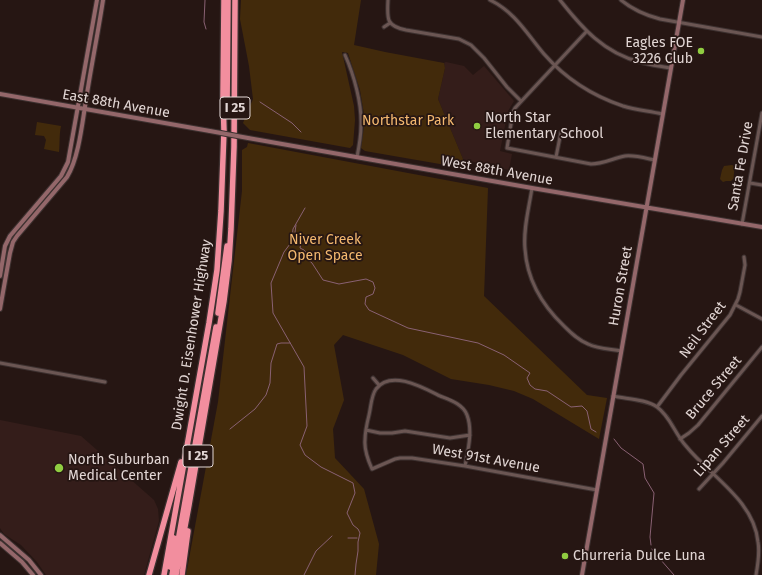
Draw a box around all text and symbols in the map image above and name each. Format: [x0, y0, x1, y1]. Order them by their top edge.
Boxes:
place label: Eagles FOE 3226 Club [625, 35, 693, 68]
marker: Eagles FOE 3226 Club [696, 46, 706, 56]
street label: East 88th Avenue [61, 86, 171, 122]
road number: I 25 [220, 97, 250, 119]
place label: North Star Elementary School [485, 110, 603, 142]
park label: Northstar Park [362, 113, 454, 129]
street label: Santa Fe Drive [725, 120, 757, 212]
marker: North Star Elementary School [472, 121, 482, 131]
street label: West 88th Avenue [440, 153, 554, 189]
park label: Niver Creek Open Space [287, 232, 363, 264]
street label: Dwight D. Eisenhower Highway [169, 238, 215, 432]
street label: Huron Street [606, 245, 636, 327]
street label: Neil Street [676, 298, 730, 362]
street label: Bruce Street [683, 353, 745, 423]
street label: Lipan Street [691, 412, 753, 480]
street label: West 91st Avenue [431, 441, 541, 477]
road number: I 25 [183, 445, 213, 467]
place label: North Suburban Medical Center [68, 452, 170, 484]
marker: North Suburban Medical Center [53, 462, 65, 474]
place label: Churreria Dulce Luna [573, 548, 705, 564]
marker: Churreria Dulce Luna [560, 551, 570, 561]

